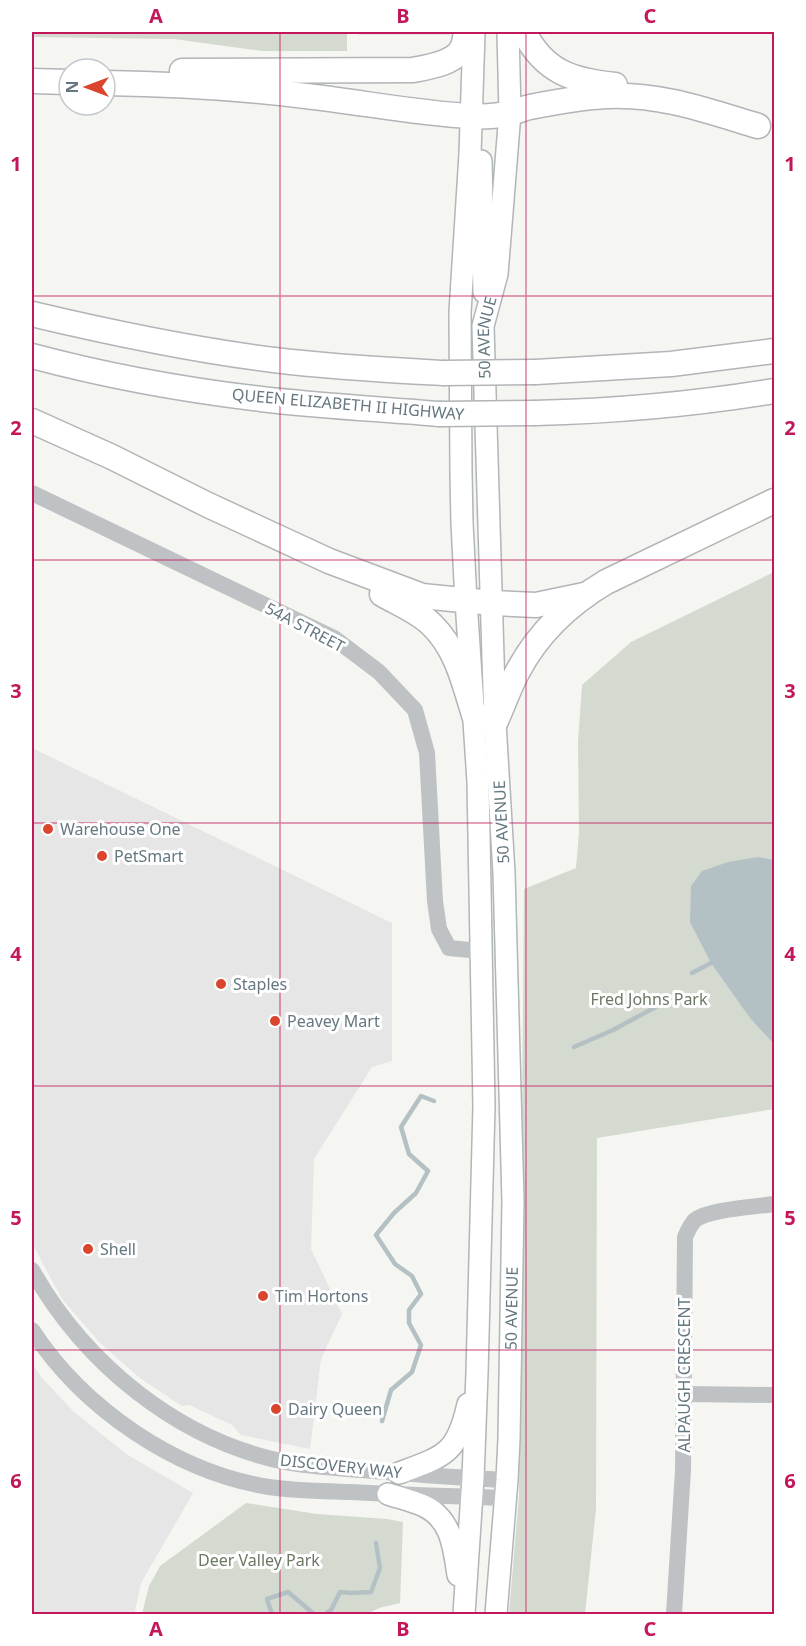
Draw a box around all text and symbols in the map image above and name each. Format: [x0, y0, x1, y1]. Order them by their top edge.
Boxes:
text: A [149, 2, 163, 29]
text: B [396, 2, 410, 29]
text: C [644, 2, 657, 29]
north arrow [57, 57, 117, 117]
text: N [61, 80, 83, 94]
text: 1 [10, 150, 22, 177]
text: 1 [784, 150, 796, 177]
street label: 50 AVENUE [472, 294, 502, 379]
street label: QUEEN ELIZABETH II HIGHWAY [231, 383, 466, 425]
text: 2 [10, 414, 22, 441]
text: 2 [784, 414, 796, 441]
street label: 54A STREET [261, 597, 349, 657]
text: 3 [10, 677, 22, 704]
text: 3 [784, 677, 796, 704]
street label: 50 AVENUE [488, 780, 514, 864]
place label: Warehouse One [60, 818, 181, 840]
marker: Warehouse One [41, 822, 55, 836]
place label: PetSmart [114, 845, 184, 867]
marker: PetSmart [95, 849, 109, 863]
text: 4 [10, 940, 22, 967]
text: 4 [784, 940, 796, 967]
place label: Staples [233, 973, 287, 995]
marker: Staples [214, 977, 228, 991]
park label: Fred Johns Park [590, 988, 708, 1010]
place label: Peavey Mart [287, 1010, 380, 1032]
marker: Peavey Mart [268, 1014, 282, 1028]
text: 5 [10, 1204, 22, 1231]
text: 5 [784, 1204, 796, 1231]
place label: Shell [100, 1238, 136, 1260]
marker: Shell [81, 1242, 95, 1256]
street label: 50 AVENUE [499, 1267, 523, 1350]
place label: Tim Hortons [275, 1285, 368, 1307]
marker: Tim Hortons [256, 1289, 270, 1303]
street label: ALPAUGH CRESCENT [673, 1297, 695, 1452]
place label: Dairy Queen [288, 1398, 382, 1420]
marker: Dairy Queen [269, 1402, 283, 1416]
street label: DISCOVERY WAY [279, 1449, 404, 1483]
text: 6 [10, 1467, 22, 1494]
text: 6 [784, 1467, 796, 1494]
park label: Deer Valley Park [198, 1549, 320, 1571]
text: A [149, 1615, 163, 1642]
text: B [396, 1615, 410, 1642]
text: C [644, 1615, 657, 1642]

